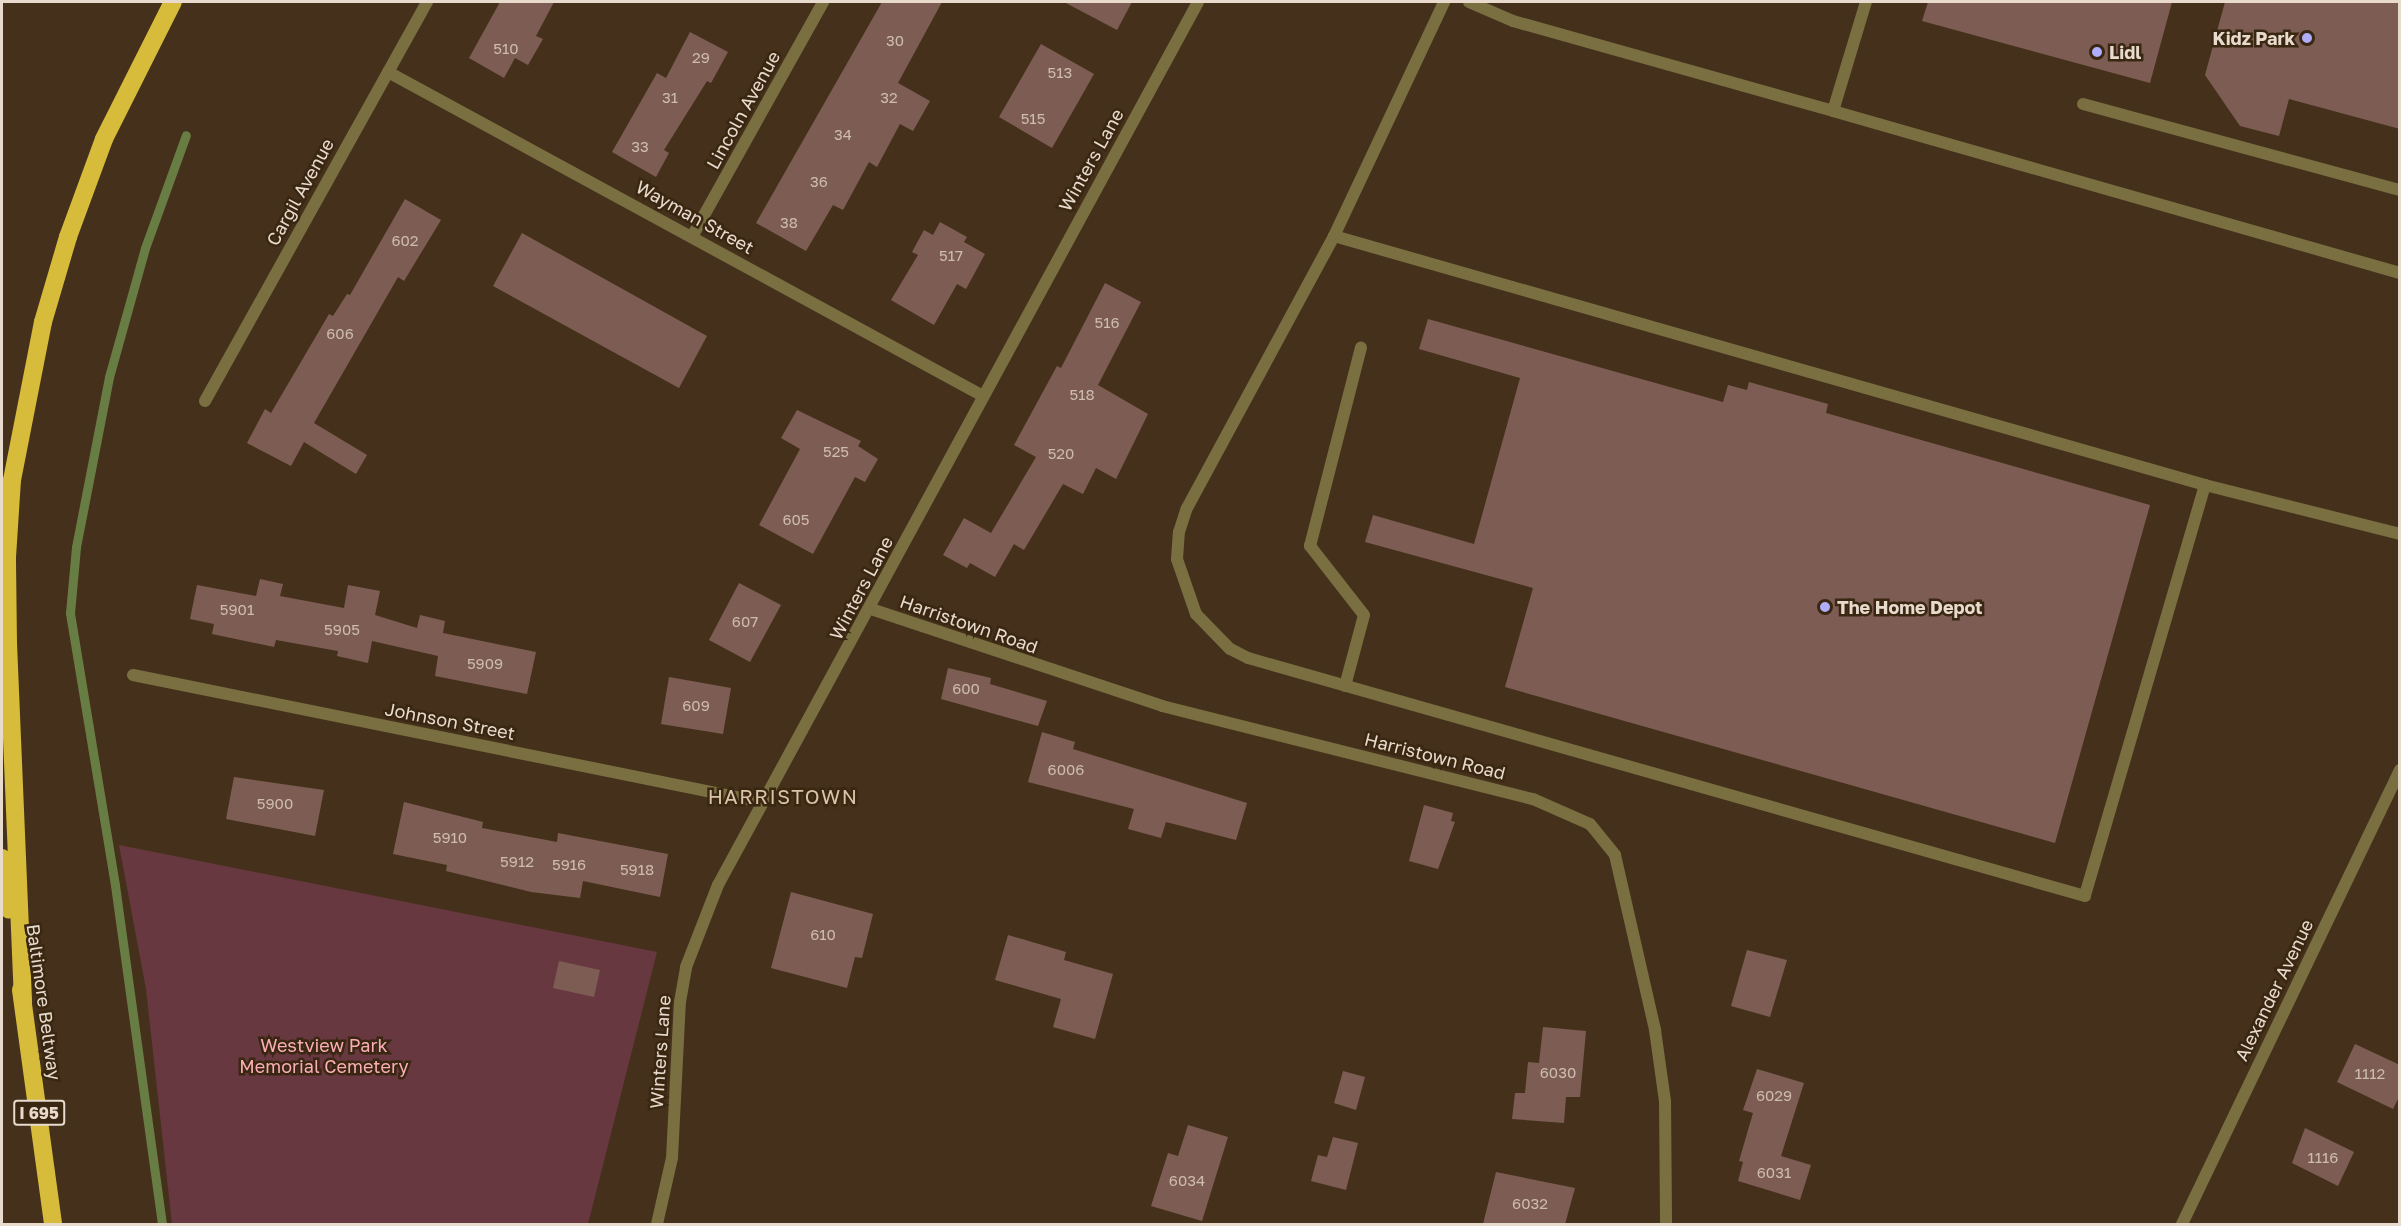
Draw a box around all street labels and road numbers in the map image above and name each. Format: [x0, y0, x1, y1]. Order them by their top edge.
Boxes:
street label: Lincoln Avenue [702, 47, 784, 173]
street label: Winters Lane [1054, 105, 1128, 215]
street label: Cargil Avenue [262, 135, 338, 249]
street label: Wayman Street [632, 176, 758, 258]
street label: Winters Lane [825, 533, 897, 643]
street label: Harristown Road [897, 590, 1041, 658]
street label: Johnson Street [383, 698, 517, 744]
street label: Harristown Road [1362, 728, 1508, 784]
street label: Alexander Avenue [2230, 916, 2318, 1064]
street label: Baltimore Beltway [22, 922, 66, 1082]
street label: Winters Lane [645, 994, 675, 1110]
road number: I 695 [12, 1100, 66, 1126]

